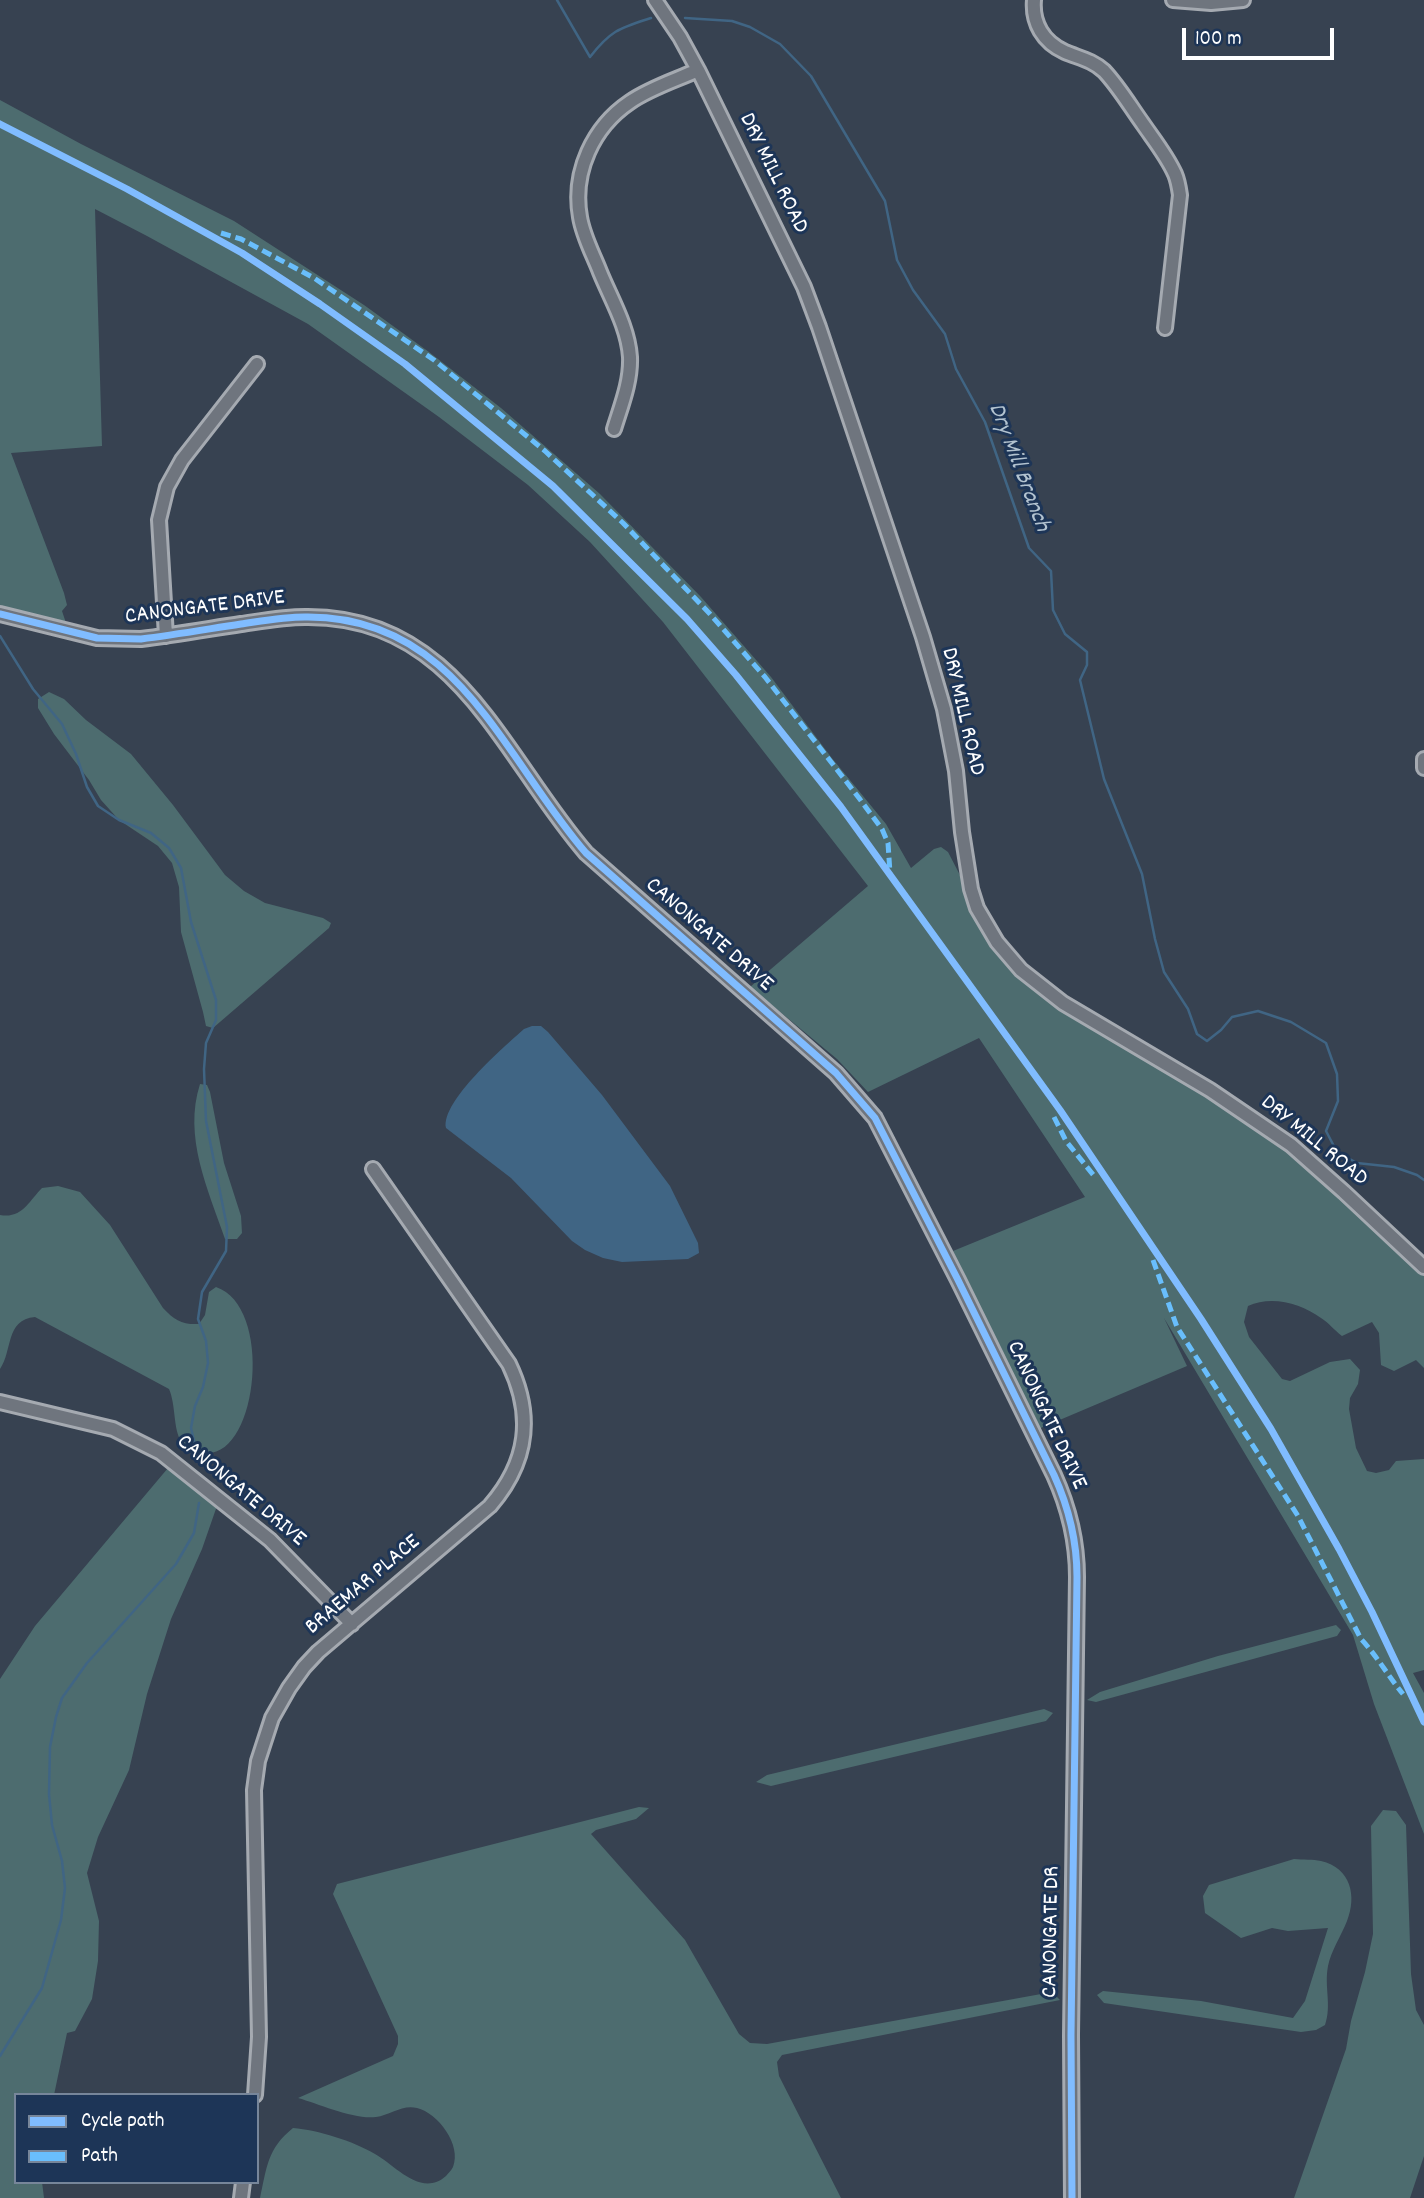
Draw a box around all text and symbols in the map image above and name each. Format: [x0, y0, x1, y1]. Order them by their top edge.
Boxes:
scale bar [1186, 14, 1338, 58]
text: 100 m [1195, 25, 1242, 55]
street label: DRY MILL ROAD [731, 109, 813, 239]
water label: Dry Mill Branch [979, 400, 1055, 536]
street label: CANONGATE DRIVE [124, 586, 286, 632]
street label: DRY MILL ROAD [933, 645, 989, 779]
street label: CANONGATE DRIVE [638, 873, 778, 999]
street label: DRY MILL ROAD [1254, 1090, 1372, 1194]
street label: CANONGATE DRIVE [999, 1337, 1091, 1495]
street label: CANONGATE DRIVE [170, 1430, 310, 1554]
street label: BRAEMAR PLACE [301, 1530, 427, 1642]
street label: CANONGATE DR [1038, 1866, 1068, 1998]
legend [14, 2093, 259, 2184]
text: Cycle path [81, 2107, 164, 2137]
text: Path [81, 2142, 118, 2172]

